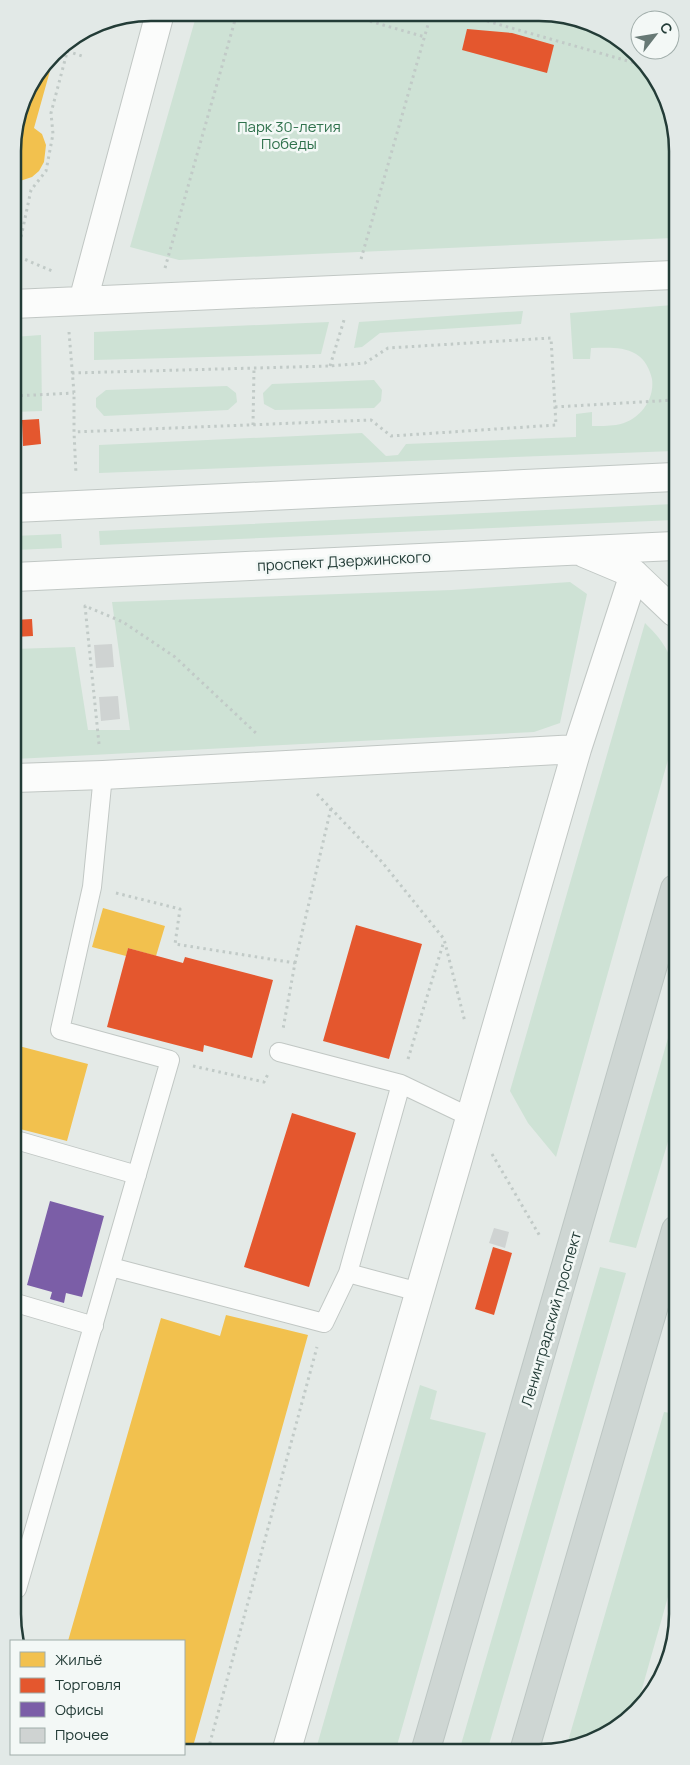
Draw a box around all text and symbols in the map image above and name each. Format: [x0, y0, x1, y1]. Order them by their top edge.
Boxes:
north arrow [630, 10, 680, 60]
text: С [656, 19, 677, 37]
park label: Парк 30-летия Победы [237, 116, 341, 154]
street label: проспект Дзержинского [257, 546, 432, 576]
street label: Ленинградский проспект [516, 1229, 586, 1409]
legend [10, 1640, 185, 1755]
text: Жильё [55, 1649, 103, 1670]
text: Торговля [55, 1674, 121, 1695]
text: Офисы [55, 1699, 104, 1720]
text: Прочее [55, 1724, 109, 1745]

